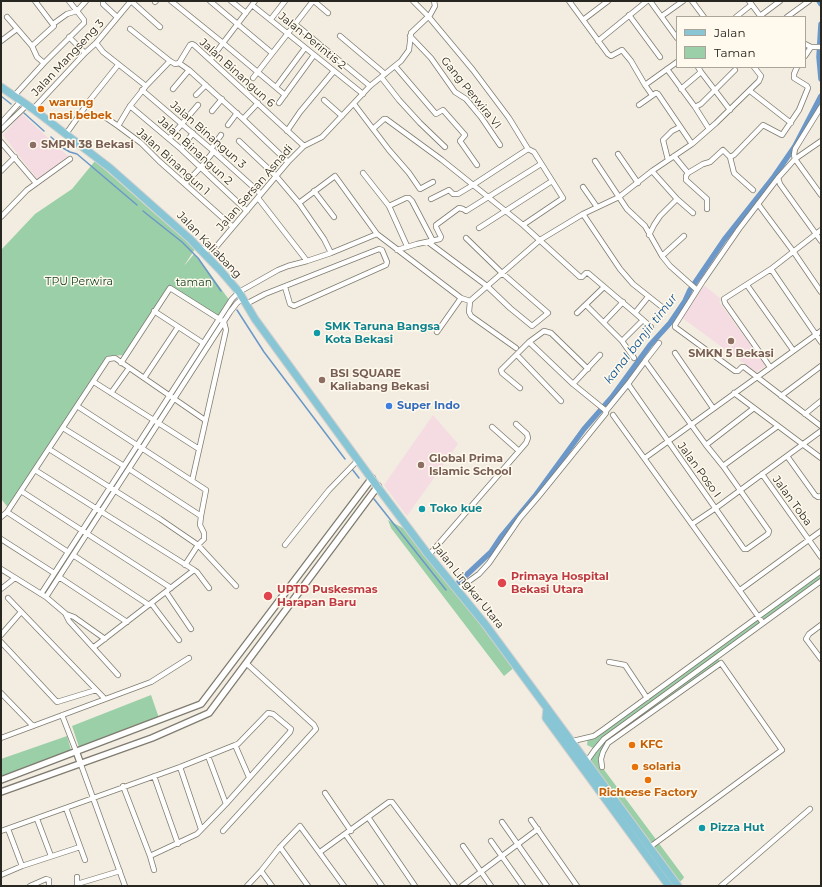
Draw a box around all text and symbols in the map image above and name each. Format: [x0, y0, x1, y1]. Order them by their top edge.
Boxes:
street label: Jalan Perintis 2 [276, 10, 348, 72]
legend [676, 16, 806, 68]
street label: Jalan Mangseng 3 [29, 17, 107, 99]
text: Jalan [714, 25, 746, 40]
street label: Jalan Binangun 6 [197, 36, 277, 110]
text: Taman [714, 45, 756, 60]
street label: Gang Perwira VI [438, 54, 504, 132]
place label: warung nasi bebek [49, 96, 112, 122]
street label: Jalan Binangun 3 [168, 99, 248, 171]
marker: warung nasi bebek [36, 104, 46, 114]
street label: Jalan Binangun 2 [155, 114, 235, 188]
street label: Jalan Binangun 1 [134, 126, 212, 198]
place label: SMPN 38 Bekasi [41, 138, 134, 152]
marker: SMPN 38 Bekasi [28, 140, 38, 150]
street label: Jalan Sersan Asnadi [214, 142, 296, 234]
street label: Jalan Kaliabang [174, 209, 244, 281]
park label: TPU Perwira [45, 275, 113, 289]
park label: taman [176, 276, 212, 290]
water label: kanal banjir timur [601, 291, 681, 387]
place label: SMK Taruna Bangsa Kota Bekasi [325, 320, 440, 346]
marker: SMK Taruna Bangsa Kota Bekasi [312, 328, 322, 338]
marker: SMKN 5 Bekasi [726, 336, 736, 346]
place label: SMKN 5 Bekasi [688, 347, 774, 361]
place label: BSI SQUARE Kaliabang Bekasi [330, 367, 429, 393]
marker: BSI SQUARE Kaliabang Bekasi [317, 375, 327, 385]
place label: Super Indo [397, 399, 460, 413]
marker: Super Indo [384, 401, 394, 411]
street label: Jalan Poso I [675, 440, 723, 500]
place label: Global Prima Islamic School [429, 452, 512, 478]
marker: Global Prima Islamic School [416, 460, 426, 470]
street label: Jalan Toba [770, 474, 814, 528]
place label: Toko kue [430, 502, 482, 516]
marker: Toko kue [417, 504, 427, 514]
street label: Jalan Lingkar Utara [429, 541, 507, 631]
place label: Primaya Hospital Bekasi Utara [511, 570, 609, 596]
marker: Primaya Hospital Bekasi Utara [496, 577, 508, 589]
place label: UPTD Puskesmas Harapan Baru [277, 583, 378, 609]
marker: UPTD Puskesmas Harapan Baru [262, 590, 274, 602]
place label: KFC [640, 738, 663, 752]
marker: KFC [627, 740, 637, 750]
place label: solaria [643, 760, 681, 774]
marker: solaria [630, 762, 640, 772]
marker: Richeese Factory [643, 775, 653, 785]
place label: Richeese Factory [599, 786, 697, 800]
place label: Pizza Hut [710, 821, 764, 835]
marker: Pizza Hut [697, 823, 707, 833]

